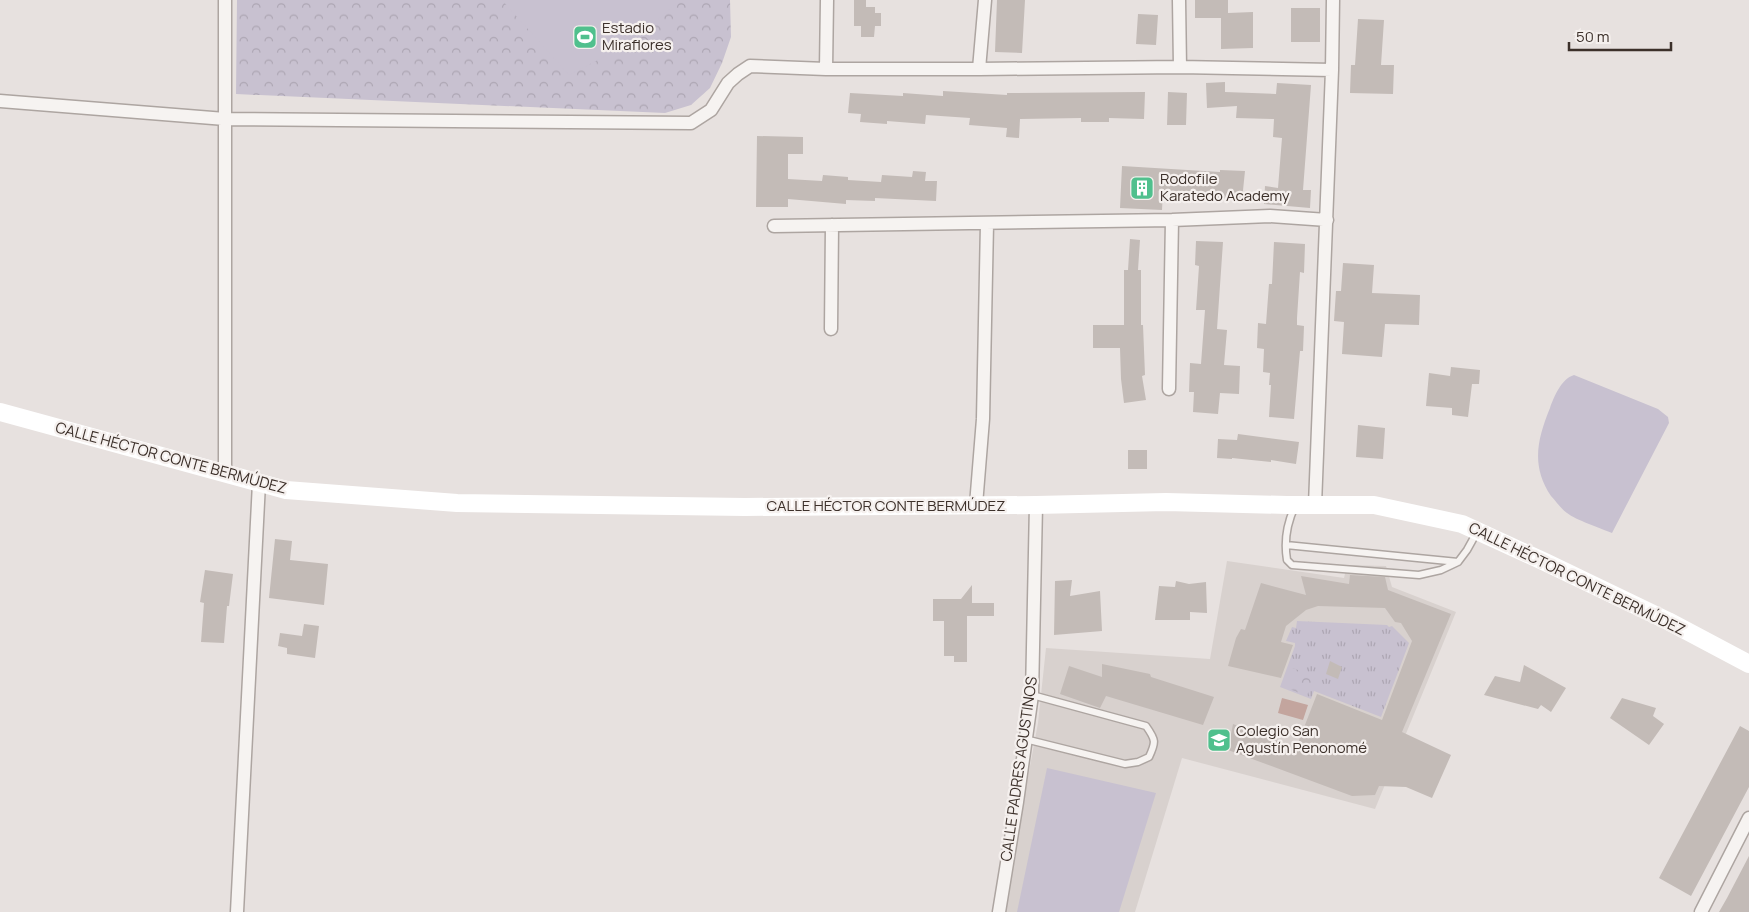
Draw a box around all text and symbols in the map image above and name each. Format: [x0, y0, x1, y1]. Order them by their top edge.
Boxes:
place label: Estadio Miraflores [602, 17, 672, 55]
scale bar [1569, 20, 1672, 52]
sports icon: Estadio Miraflores [572, 24, 598, 50]
text: 50 m [1576, 26, 1610, 47]
place label: Rodofile Karatedo Academy [1160, 168, 1290, 206]
building icon: Rodofile Karatedo Academy [1129, 175, 1155, 201]
street label: CALLE HÉCTOR CONTE BERMÚDEZ [53, 416, 289, 499]
street label: CALLE HÉCTOR CONTE BERMÚDEZ [767, 495, 1005, 516]
street label: CALLE HÉCTOR CONTE BERMÚDEZ [1465, 517, 1689, 640]
street label: CALLE PADRES AGUSTINOS [995, 675, 1042, 863]
place label: Colegio San Agustín Penonomé [1236, 720, 1367, 758]
school or university icon: Colegio San Agustín Penonomé [1206, 727, 1232, 753]

